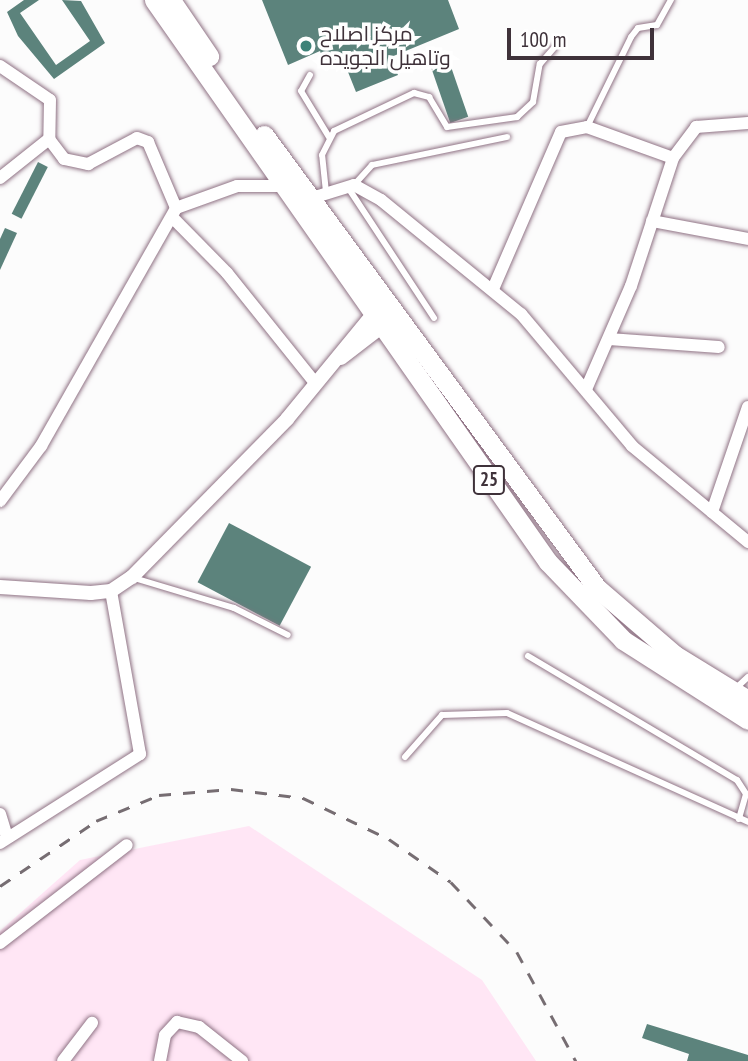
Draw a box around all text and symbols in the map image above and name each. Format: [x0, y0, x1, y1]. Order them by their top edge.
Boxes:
scale bar [510, 14, 657, 58]
place label: مركز اصلاح وتاهيل الجويده [320, 21, 451, 71]
text: 100 m [520, 26, 566, 53]
marker: مركز اصلاح وتاهيل الجويده [298, 38, 314, 54]
road number: 25 [472, 464, 506, 495]

